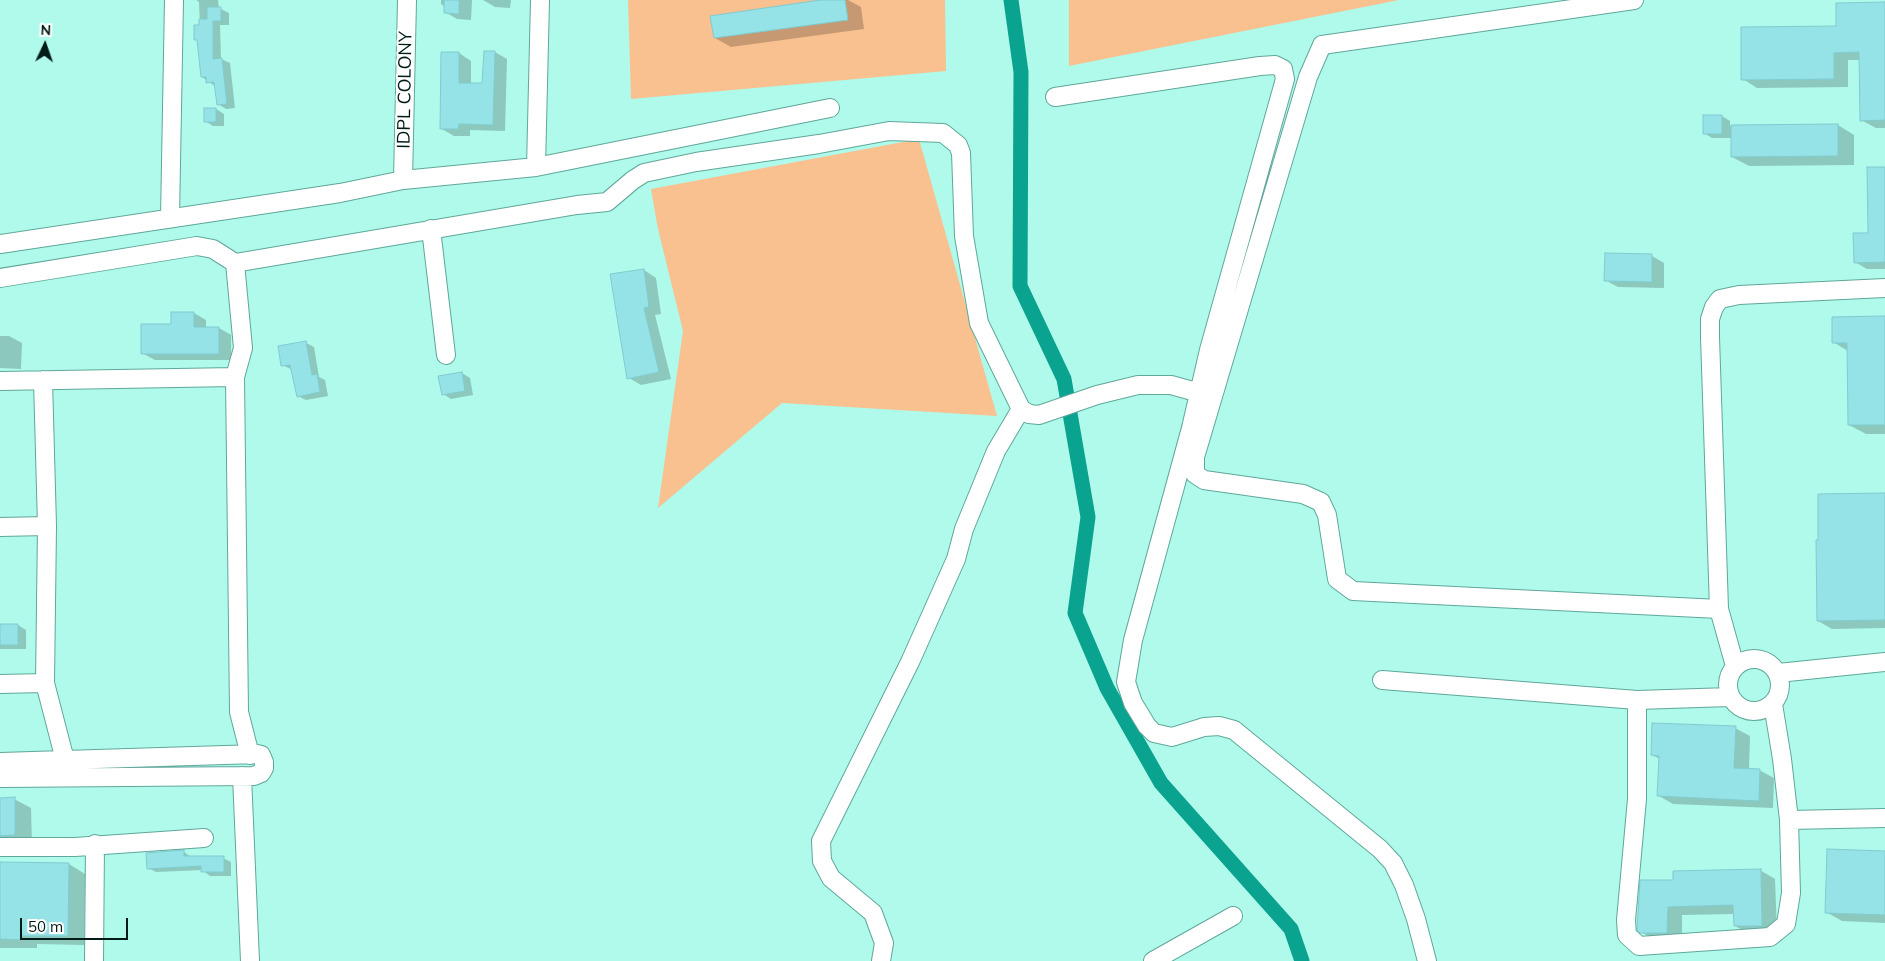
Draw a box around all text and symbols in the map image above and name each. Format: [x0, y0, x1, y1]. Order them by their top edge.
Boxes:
north arrow [20, 20, 70, 70]
text: N [40, 21, 52, 39]
street label: IDPL COLONY [393, 31, 417, 149]
scale bar [22, 908, 130, 940]
text: 50 m [28, 917, 63, 936]

